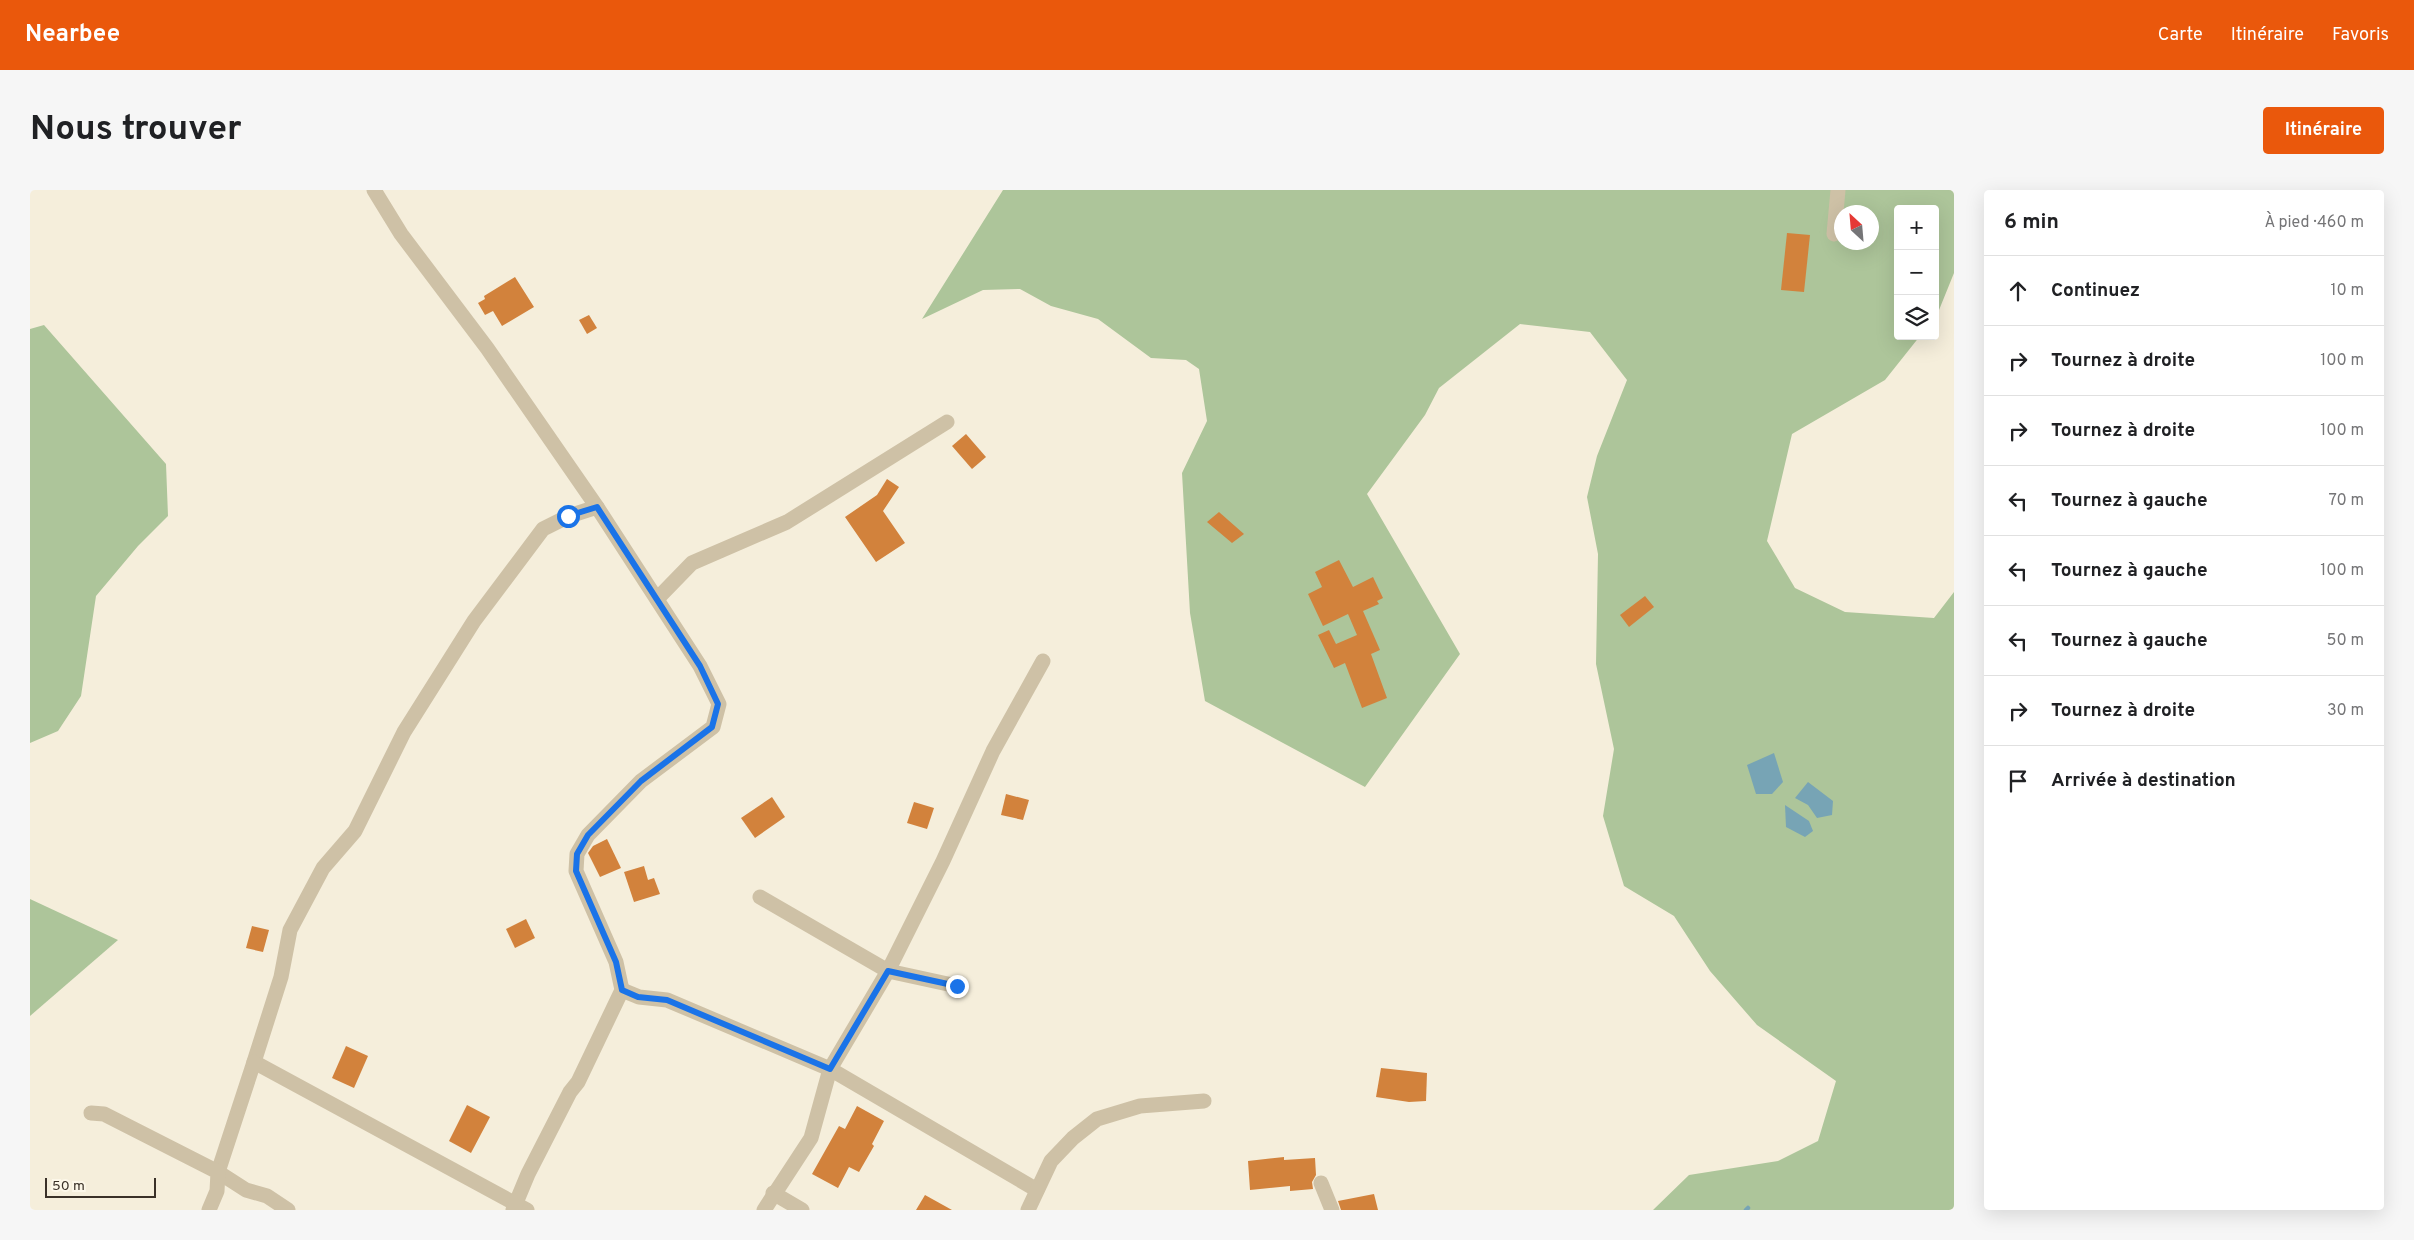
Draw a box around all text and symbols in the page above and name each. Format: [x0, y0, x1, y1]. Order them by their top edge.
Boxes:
text: Nearbee [25, 20, 120, 50]
text: Carte [2158, 24, 2203, 47]
text: Itinéraire [2231, 24, 2304, 47]
text: Favoris [2332, 24, 2389, 47]
button: Itinéraire [2263, 107, 2384, 154]
text: Nous trouver [30, 108, 242, 152]
north arrow [1834, 205, 1879, 250]
map controls [1894, 205, 1939, 340]
button: + [1894, 205, 1939, 250]
text: 6 min [2004, 209, 2059, 236]
text: À pied · 460 m [2264, 213, 2364, 233]
button: − [1894, 250, 1939, 295]
icon: ahead [2004, 277, 2032, 305]
text: Continuez [2051, 279, 2140, 303]
text: 10 m [2330, 281, 2364, 301]
button: layers [1894, 295, 1939, 340]
icon: right [2004, 347, 2032, 375]
text: Tournez à droite [2051, 349, 2195, 373]
text: 100 m [2320, 351, 2364, 371]
icon: right [2004, 417, 2032, 445]
text: Tournez à droite [2051, 419, 2195, 443]
text: 100 m [2320, 421, 2364, 441]
icon: left [2004, 487, 2032, 515]
text: Tournez à gauche [2051, 489, 2208, 513]
text: 70 m [2329, 491, 2364, 511]
route start [557, 505, 580, 528]
icon: left [2004, 557, 2032, 585]
text: Tournez à gauche [2051, 559, 2208, 583]
text: 100 m [2320, 561, 2364, 581]
icon: left [2004, 627, 2032, 655]
text: Tournez à gauche [2051, 629, 2208, 653]
text: 50 m [2327, 631, 2364, 651]
icon: right [2004, 697, 2032, 725]
text: Tournez à droite [2051, 699, 2195, 723]
text: 30 m [2327, 701, 2364, 721]
icon: arrive [2004, 767, 2032, 795]
text: Arrivée à destination [2051, 769, 2236, 793]
route end [946, 975, 969, 998]
scale bar [45, 1175, 156, 1198]
text: 50 m [52, 1178, 85, 1195]

